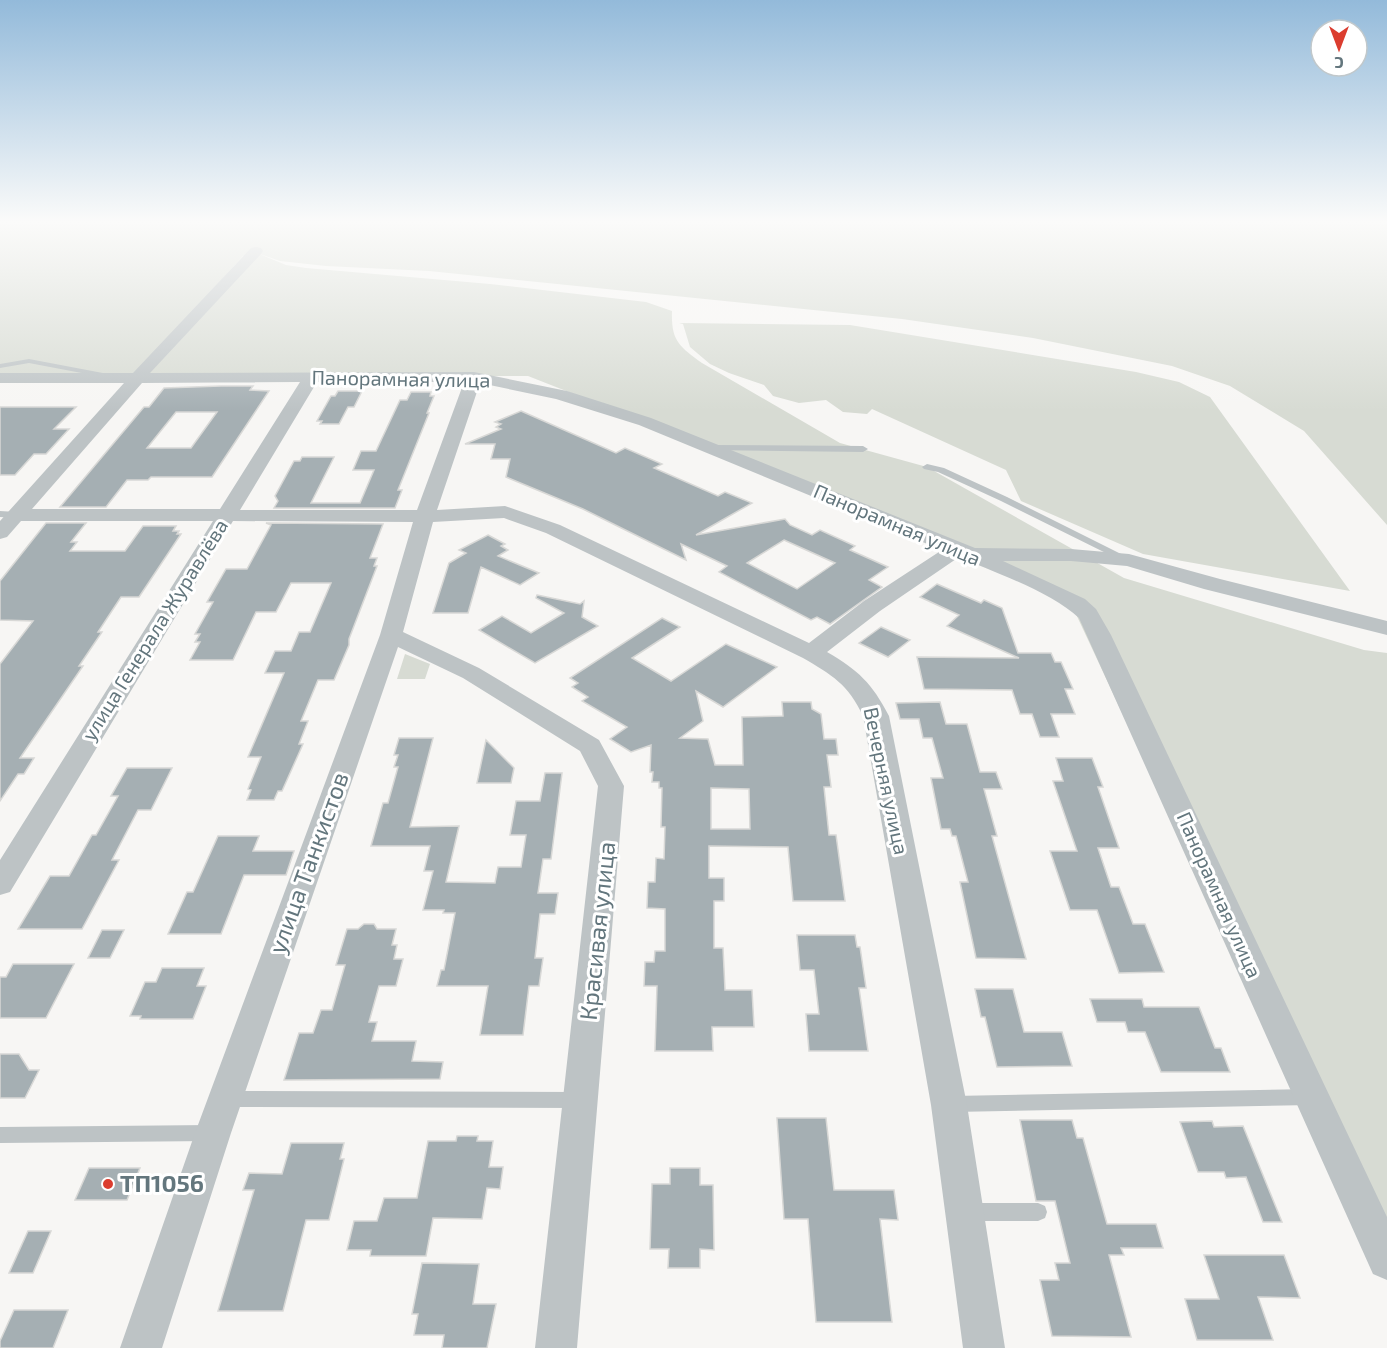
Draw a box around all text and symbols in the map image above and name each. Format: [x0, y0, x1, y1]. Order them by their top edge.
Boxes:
north arrow [1309, 18, 1369, 78]
text: С [1334, 54, 1344, 73]
street label: Панорамная улица [311, 364, 491, 393]
street label: Панорамная улица [810, 478, 984, 571]
street label: улица Генерала Журавлёва [76, 514, 233, 745]
street label: Вечерняя улица [859, 705, 914, 857]
street label: улица Танкистов [261, 768, 355, 957]
street label: Панорамная улица [1172, 808, 1267, 982]
street label: Красивая улица [573, 840, 621, 1022]
place label: ТП1056 [120, 1168, 204, 1197]
marker: ТП1056 [101, 1177, 115, 1191]

